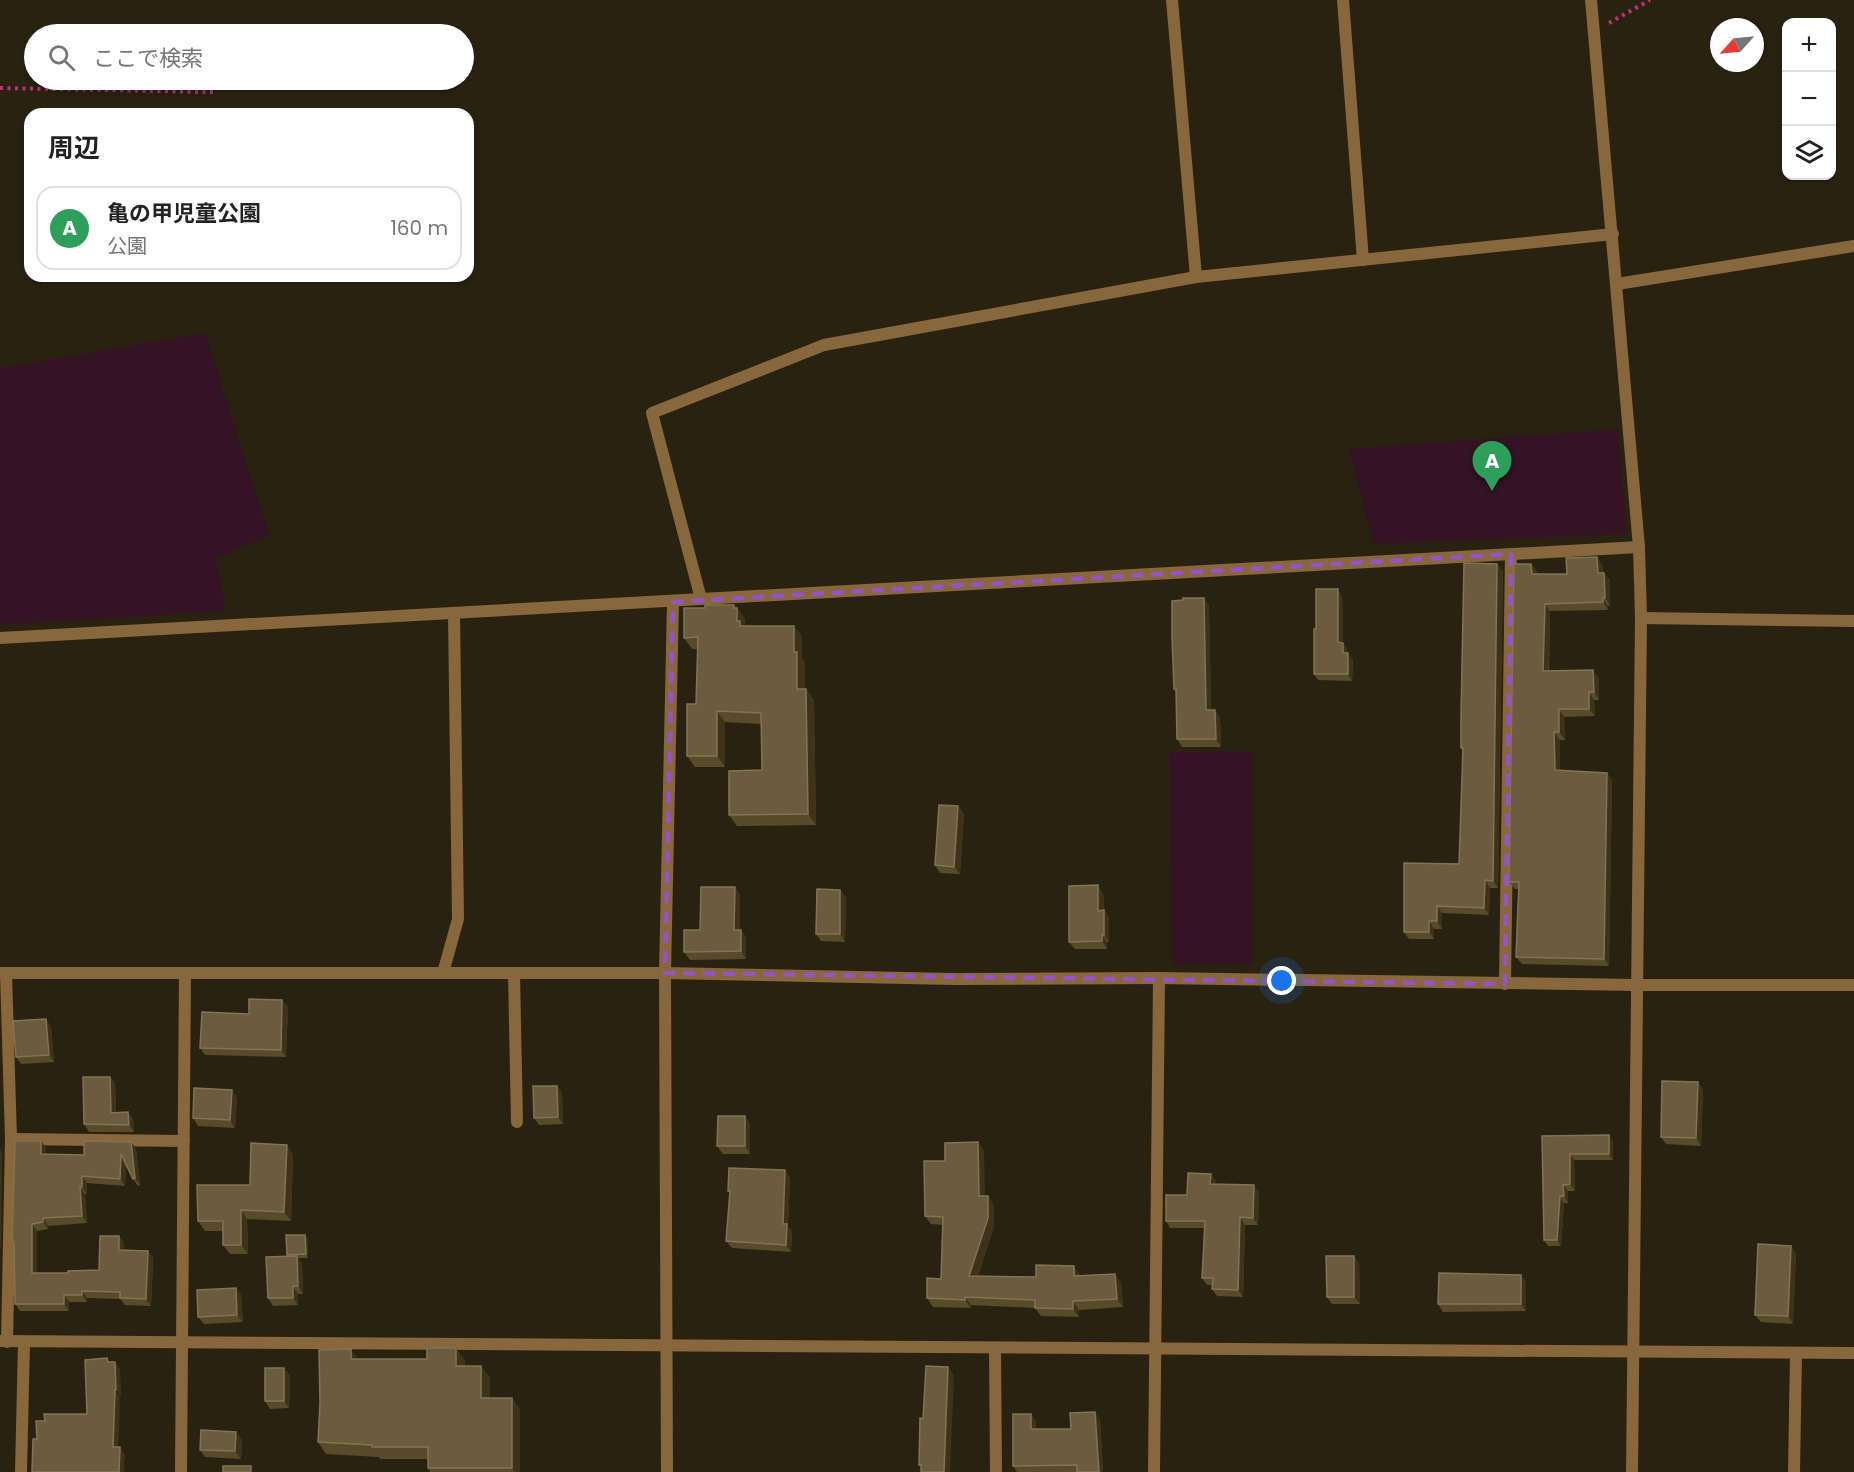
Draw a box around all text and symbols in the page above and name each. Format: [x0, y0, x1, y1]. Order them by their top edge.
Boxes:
north arrow [1710, 18, 1764, 72]
map controls [1782, 18, 1836, 180]
button: + [1782, 18, 1836, 72]
search box [24, 24, 474, 90]
icon: search [45, 41, 78, 74]
text: ここで検索 [93, 43, 203, 74]
button: − [1782, 72, 1836, 126]
button: layers [1782, 126, 1836, 180]
text: 周辺 [48, 130, 100, 166]
text: 亀の甲児童公園 [107, 198, 261, 229]
text: A [62, 214, 77, 242]
text: 160 m [390, 214, 448, 242]
text: 公園 [107, 232, 147, 260]
pin: A [1472, 442, 1512, 491]
your location [1267, 966, 1296, 995]

